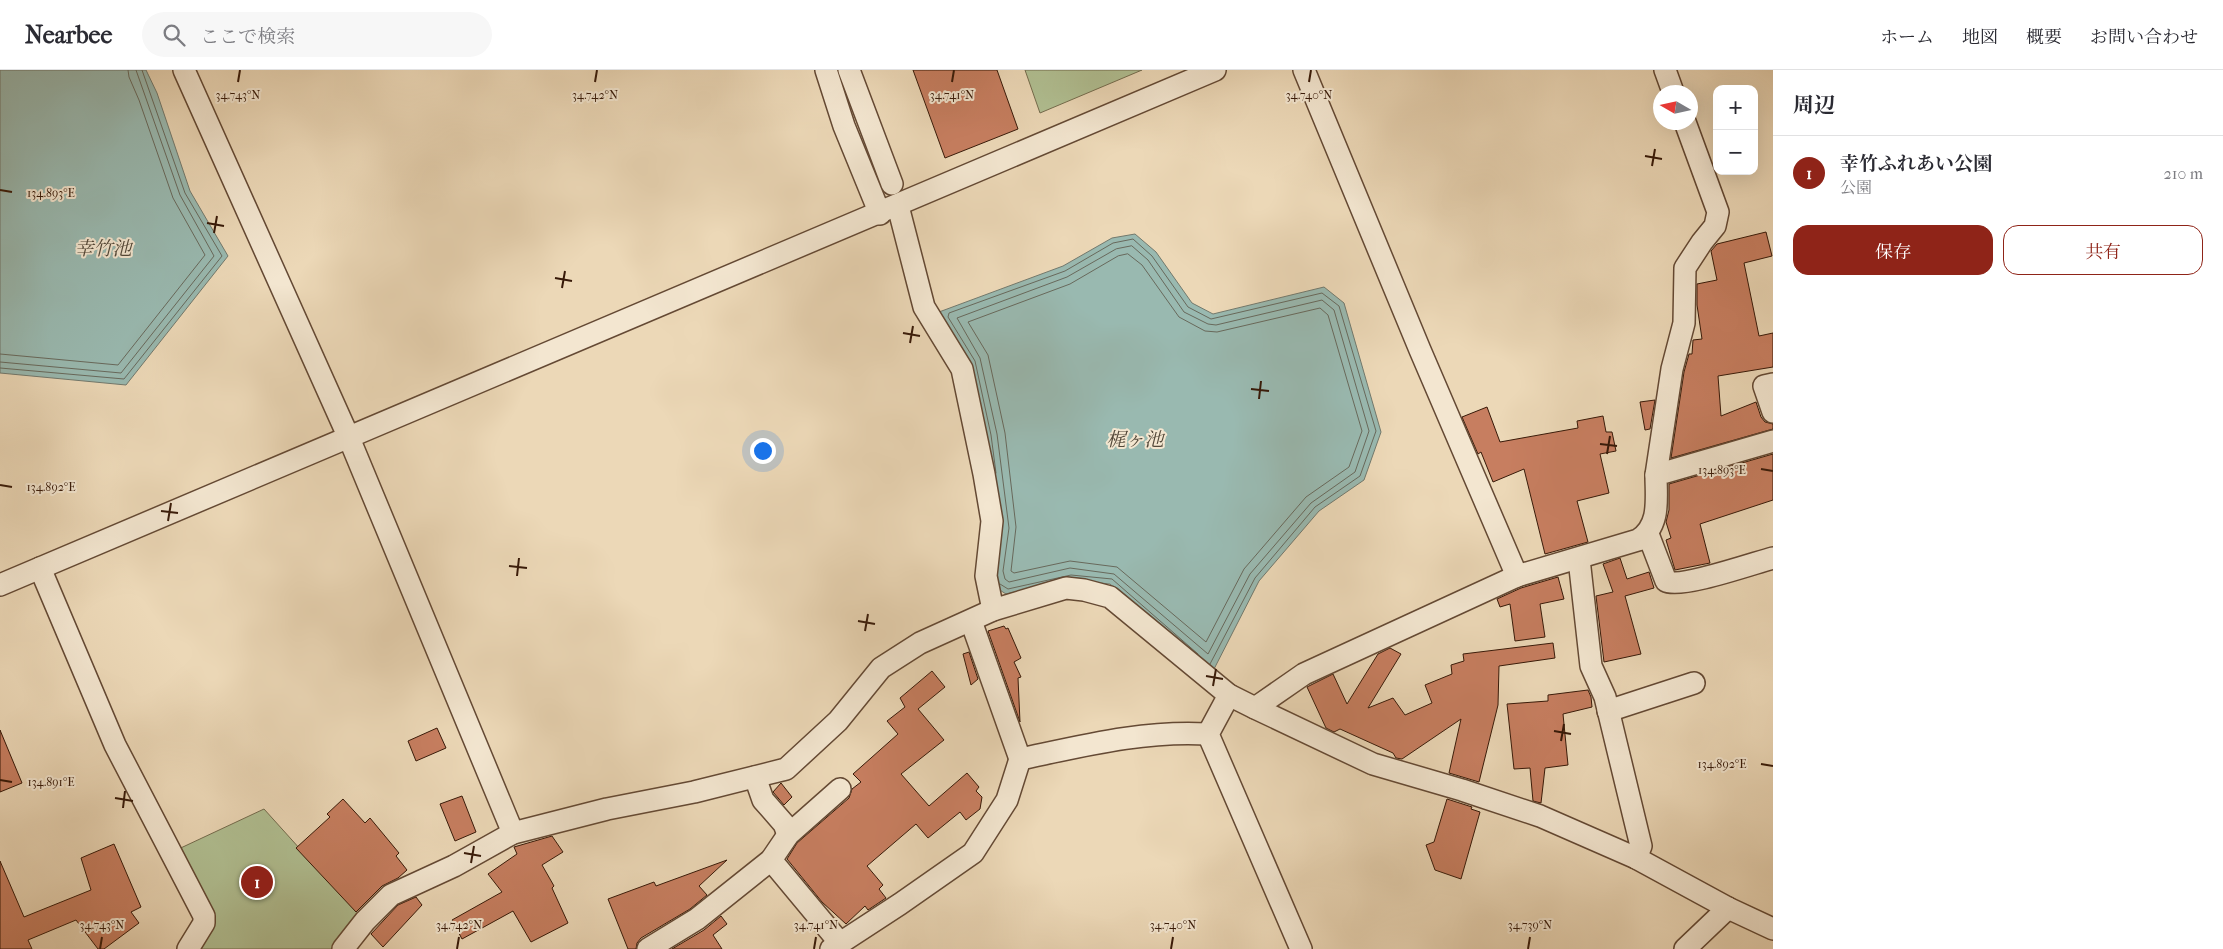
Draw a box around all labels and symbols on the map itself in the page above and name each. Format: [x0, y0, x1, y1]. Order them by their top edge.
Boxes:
north arrow [1653, 85, 1698, 130]
text: 34.743°N [216, 88, 260, 102]
text: 34.742°N [572, 88, 618, 102]
text: 34.741°N [930, 88, 974, 102]
text: 34.740°N [1286, 88, 1332, 102]
text: 134.893°E [27, 186, 75, 200]
water label: 幸竹池 [74, 238, 133, 260]
water label: 梶ヶ池 [1106, 429, 1165, 451]
your location [750, 438, 776, 464]
text: 134.893°E [1698, 463, 1746, 477]
text: 134.892°E [26, 480, 76, 494]
text: 134.892°E [1697, 757, 1747, 771]
text: 134.891°E [27, 775, 75, 789]
pin: 1 [241, 863, 273, 901]
text: 34.743°N [80, 918, 124, 932]
text: 34.742°N [436, 918, 482, 932]
text: 34.741°N [794, 918, 838, 932]
text: 34.740°N [1150, 918, 1196, 932]
text: 34.739°N [1508, 918, 1552, 932]

